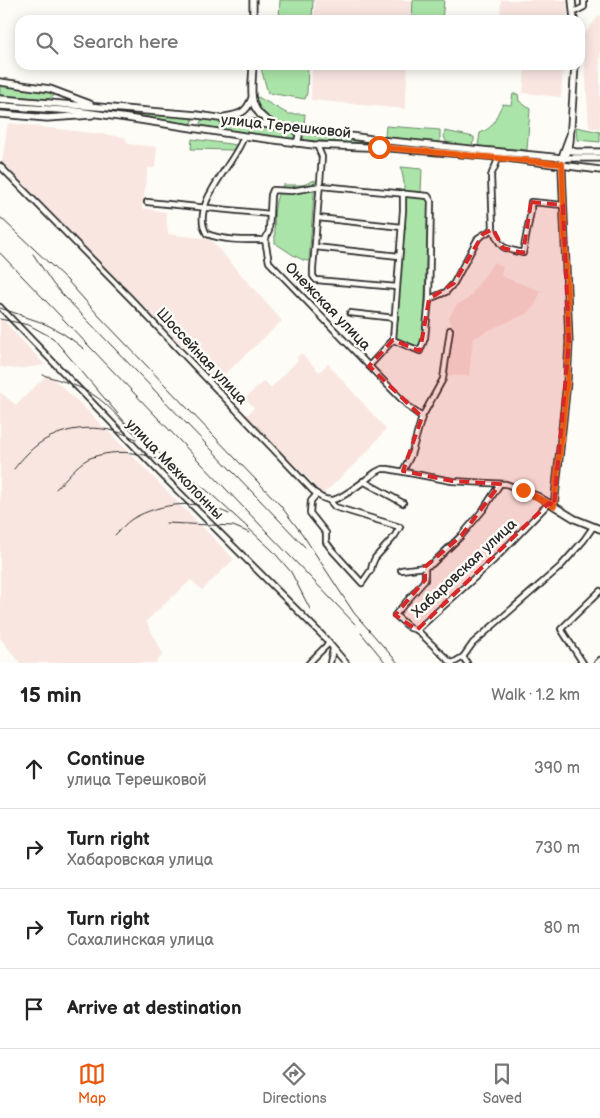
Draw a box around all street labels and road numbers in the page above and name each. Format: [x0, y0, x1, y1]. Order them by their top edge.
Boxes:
street label: улица Терешковой [220, 110, 352, 143]
street label: Онежская улица [281, 258, 375, 355]
street label: Шоссейная улица [152, 304, 251, 409]
street label: улица Мехколонны [122, 415, 228, 524]
street label: Хабаровская улица [408, 515, 521, 622]

